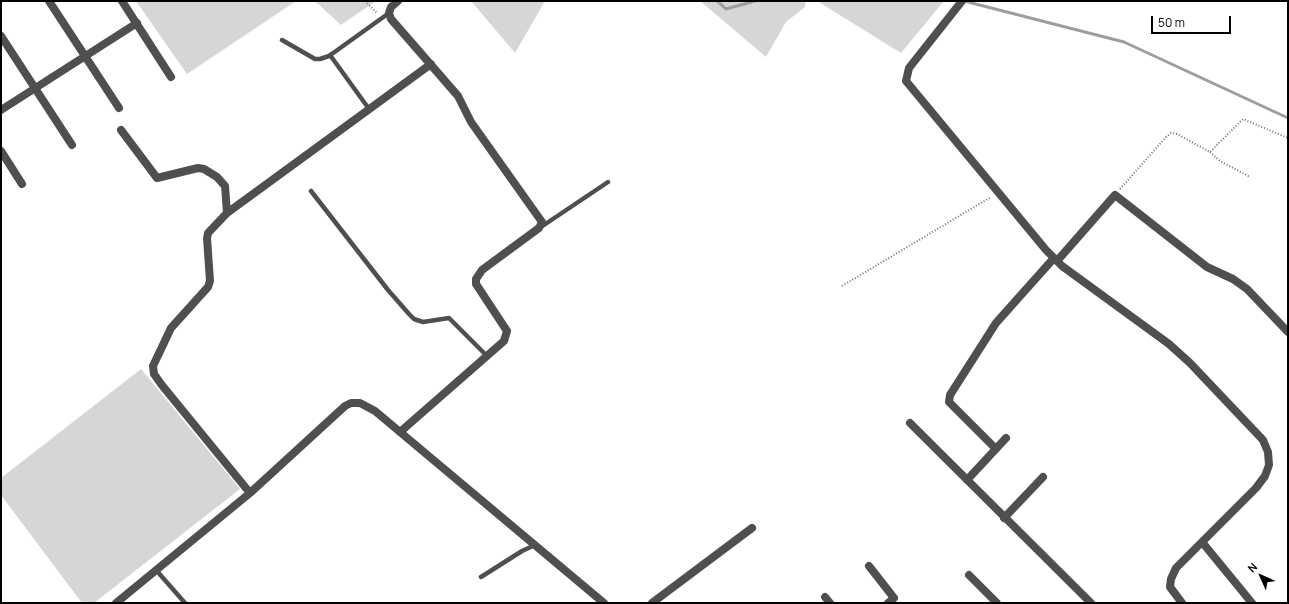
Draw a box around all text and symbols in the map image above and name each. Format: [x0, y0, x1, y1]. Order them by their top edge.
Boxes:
scale bar [1153, 8, 1233, 34]
text: 50 m [1158, 14, 1185, 31]
north arrow [1241, 556, 1281, 596]
text: N [1244, 559, 1260, 575]

